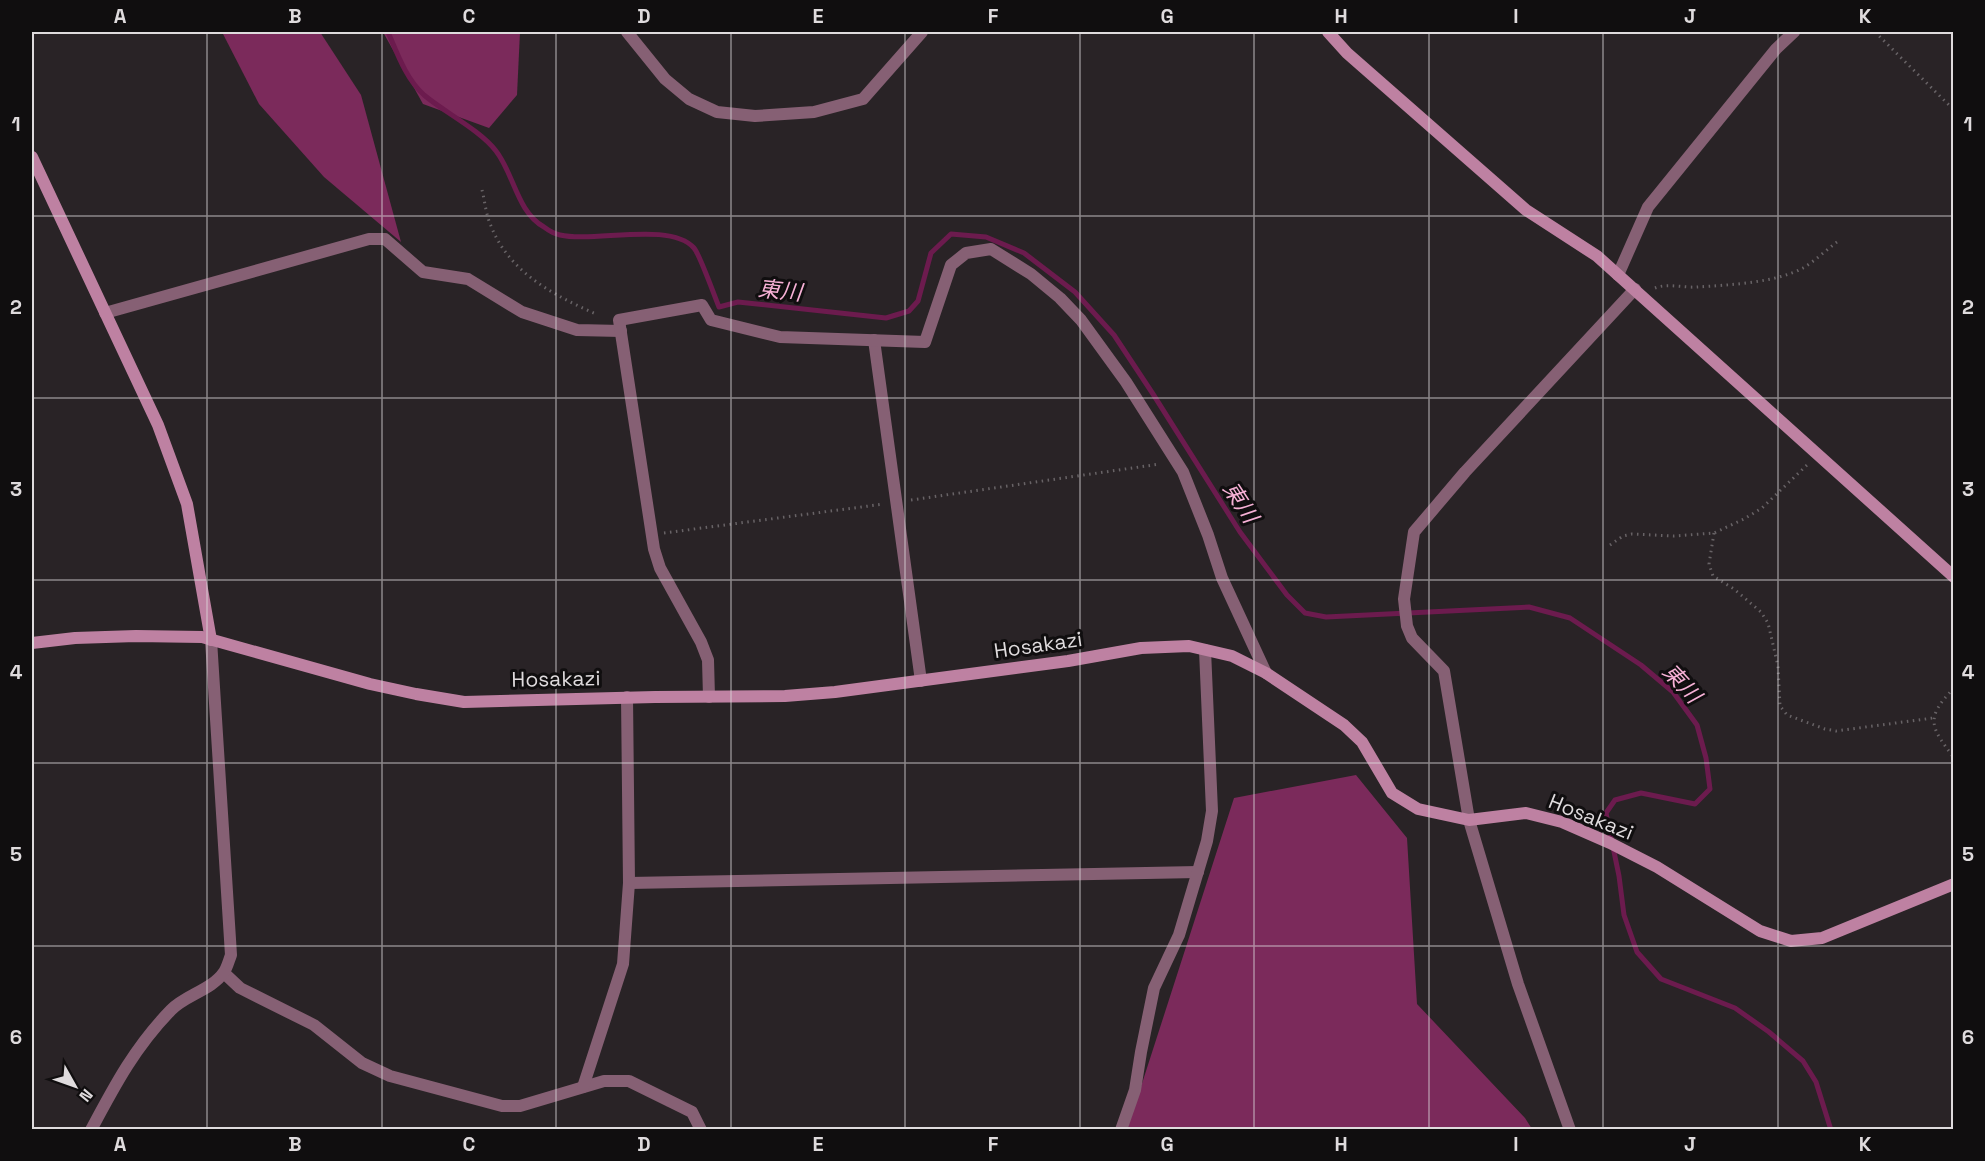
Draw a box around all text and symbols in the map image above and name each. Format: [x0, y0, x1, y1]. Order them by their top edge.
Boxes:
text: A [114, 3, 127, 29]
text: B [288, 3, 302, 29]
text: C [463, 3, 476, 29]
text: D [637, 3, 651, 29]
text: E [812, 3, 824, 29]
text: F [988, 3, 999, 29]
text: G [1160, 3, 1174, 29]
text: H [1334, 3, 1348, 29]
text: I [1513, 3, 1519, 29]
text: J [1684, 3, 1696, 29]
text: K [1859, 3, 1872, 29]
text: 1 [11, 111, 21, 137]
text: 1 [1963, 111, 1973, 137]
water label: 東川 [757, 274, 805, 306]
text: 2 [10, 294, 22, 320]
text: 2 [1962, 294, 1974, 320]
text: 3 [10, 476, 22, 502]
water label: 東川 [1217, 476, 1266, 530]
text: 3 [1962, 476, 1974, 502]
street label: Hosakazi [992, 625, 1084, 664]
water label: 東川 [1657, 657, 1709, 710]
text: 4 [10, 659, 23, 685]
text: 4 [1962, 659, 1975, 685]
street label: Hosakazi [511, 664, 601, 693]
street label: Hosakazi [1545, 787, 1638, 846]
text: 5 [10, 841, 22, 867]
text: 5 [1962, 841, 1974, 867]
text: 6 [10, 1024, 22, 1050]
text: 6 [1962, 1024, 1974, 1050]
north arrow [45, 1056, 105, 1116]
text: N [75, 1084, 98, 1106]
text: A [114, 1131, 127, 1157]
text: B [288, 1131, 302, 1157]
text: C [463, 1131, 476, 1157]
text: D [637, 1131, 651, 1157]
text: E [812, 1131, 824, 1157]
text: F [988, 1131, 999, 1157]
text: G [1160, 1131, 1174, 1157]
text: H [1334, 1131, 1348, 1157]
text: I [1513, 1131, 1519, 1157]
text: J [1684, 1131, 1696, 1157]
text: K [1859, 1131, 1872, 1157]

